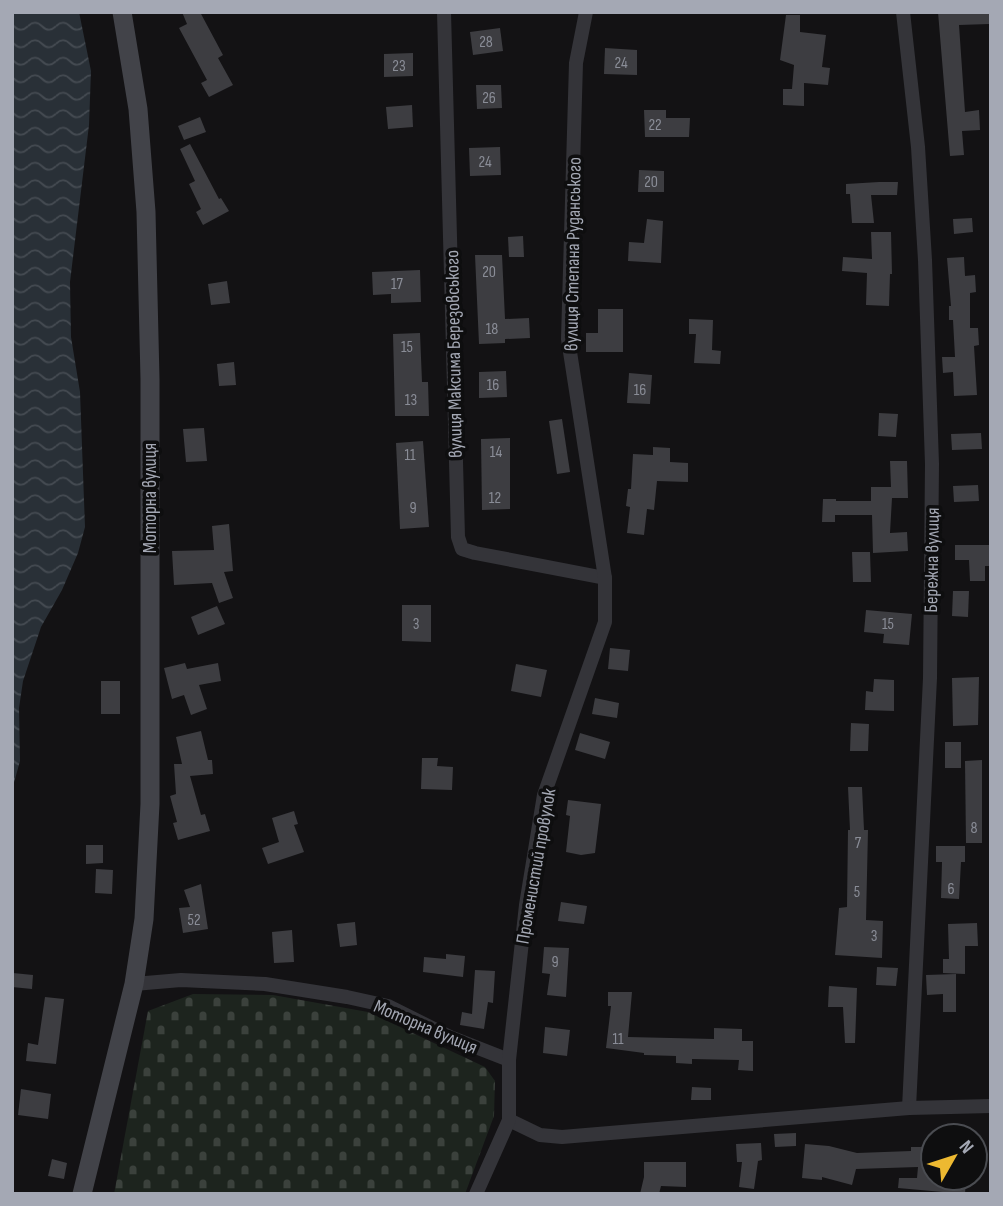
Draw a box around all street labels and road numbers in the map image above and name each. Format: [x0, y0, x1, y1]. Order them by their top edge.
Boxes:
street label: вулиця Степана Руданського [560, 157, 587, 351]
street label: вулиця Максима Березовського [441, 250, 468, 458]
street label: Моторна вулиця [139, 443, 162, 553]
street label: Бережна вулиця [920, 507, 945, 613]
street label: Променистий провулок [511, 786, 562, 946]
street label: Моторна вулиця [370, 995, 481, 1060]

